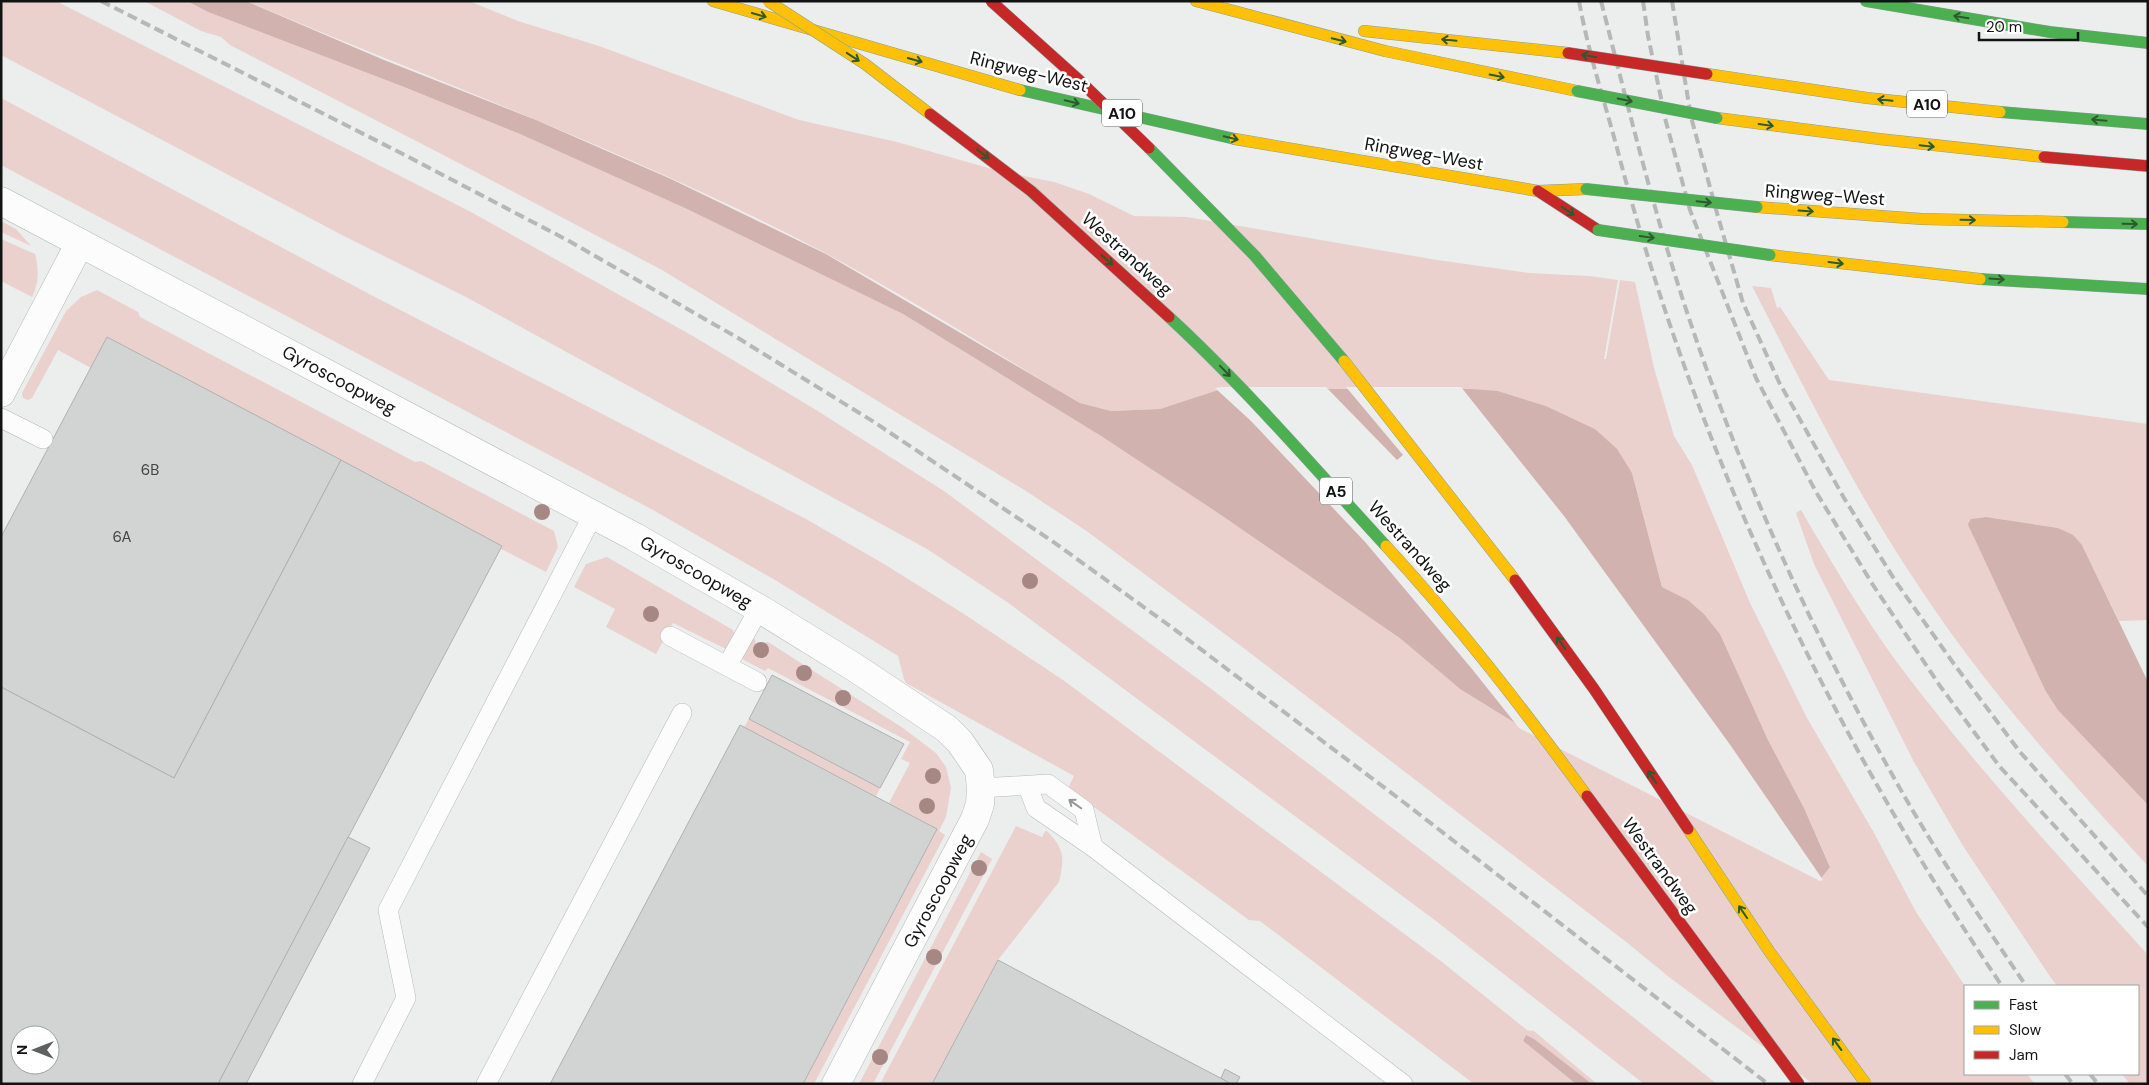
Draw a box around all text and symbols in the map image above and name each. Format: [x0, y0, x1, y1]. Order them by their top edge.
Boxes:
one-way arrow [751, 10, 767, 20]
scale bar [1979, 10, 2078, 42]
one-way arrow [1953, 12, 1969, 22]
text: 20 m [1986, 17, 2022, 37]
one-way arrow [1442, 35, 1458, 45]
one-way arrow [1331, 36, 1347, 45]
street label: Ringweg-West [968, 46, 1090, 98]
one-way arrow [1582, 51, 1598, 61]
one-way arrow [846, 52, 860, 62]
one-way arrow [907, 56, 923, 66]
one-way arrow [1489, 72, 1505, 82]
road number: A10 [1907, 90, 1947, 118]
one-way arrow [1877, 95, 1893, 105]
one-way arrow [1616, 96, 1632, 106]
one-way arrow [1064, 98, 1080, 107]
road number: A10 [1102, 100, 1142, 126]
one-way arrow [2091, 116, 2107, 125]
one-way arrow [1757, 120, 1773, 130]
street label: Ringweg-West [1363, 132, 1485, 176]
one-way arrow [1222, 134, 1238, 143]
one-way arrow [1919, 141, 1935, 151]
one-way arrow [976, 149, 989, 160]
street label: Ringweg-West [1764, 179, 1886, 211]
one-way arrow [1696, 197, 1712, 207]
one-way arrow [1561, 206, 1575, 216]
one-way arrow [1798, 206, 1814, 216]
street label: Westrandweg [1077, 207, 1177, 301]
one-way arrow [1960, 216, 1976, 225]
one-way arrow [2122, 219, 2138, 228]
one-way arrow [1638, 232, 1654, 242]
one-way arrow [1100, 254, 1113, 266]
one-way arrow [1827, 258, 1843, 268]
one-way arrow [1989, 275, 2005, 284]
street label: Gyroscoopweg [278, 340, 400, 420]
one-way arrow [1219, 365, 1231, 378]
house number: 6B [141, 460, 159, 480]
road number: A5 [1320, 478, 1352, 504]
street label: Westrandweg [1363, 496, 1457, 596]
house number: 6A [113, 527, 131, 547]
street label: Gyroscoopweg [636, 530, 756, 614]
one-way arrow [1556, 636, 1566, 650]
one-way arrow [1647, 771, 1657, 785]
one-way arrow [1068, 799, 1082, 809]
street label: Westrandweg [1617, 813, 1703, 919]
street label: Gyroscoopweg [898, 830, 978, 952]
one-way arrow [1738, 906, 1748, 920]
legend [1964, 985, 2139, 1075]
text: Fast [2009, 995, 2038, 1015]
text: Slow [2009, 1020, 2042, 1040]
north arrow [10, 1025, 60, 1075]
one-way arrow [1832, 1038, 1842, 1052]
text: N [13, 1045, 31, 1055]
text: Jam [2009, 1045, 2038, 1065]

